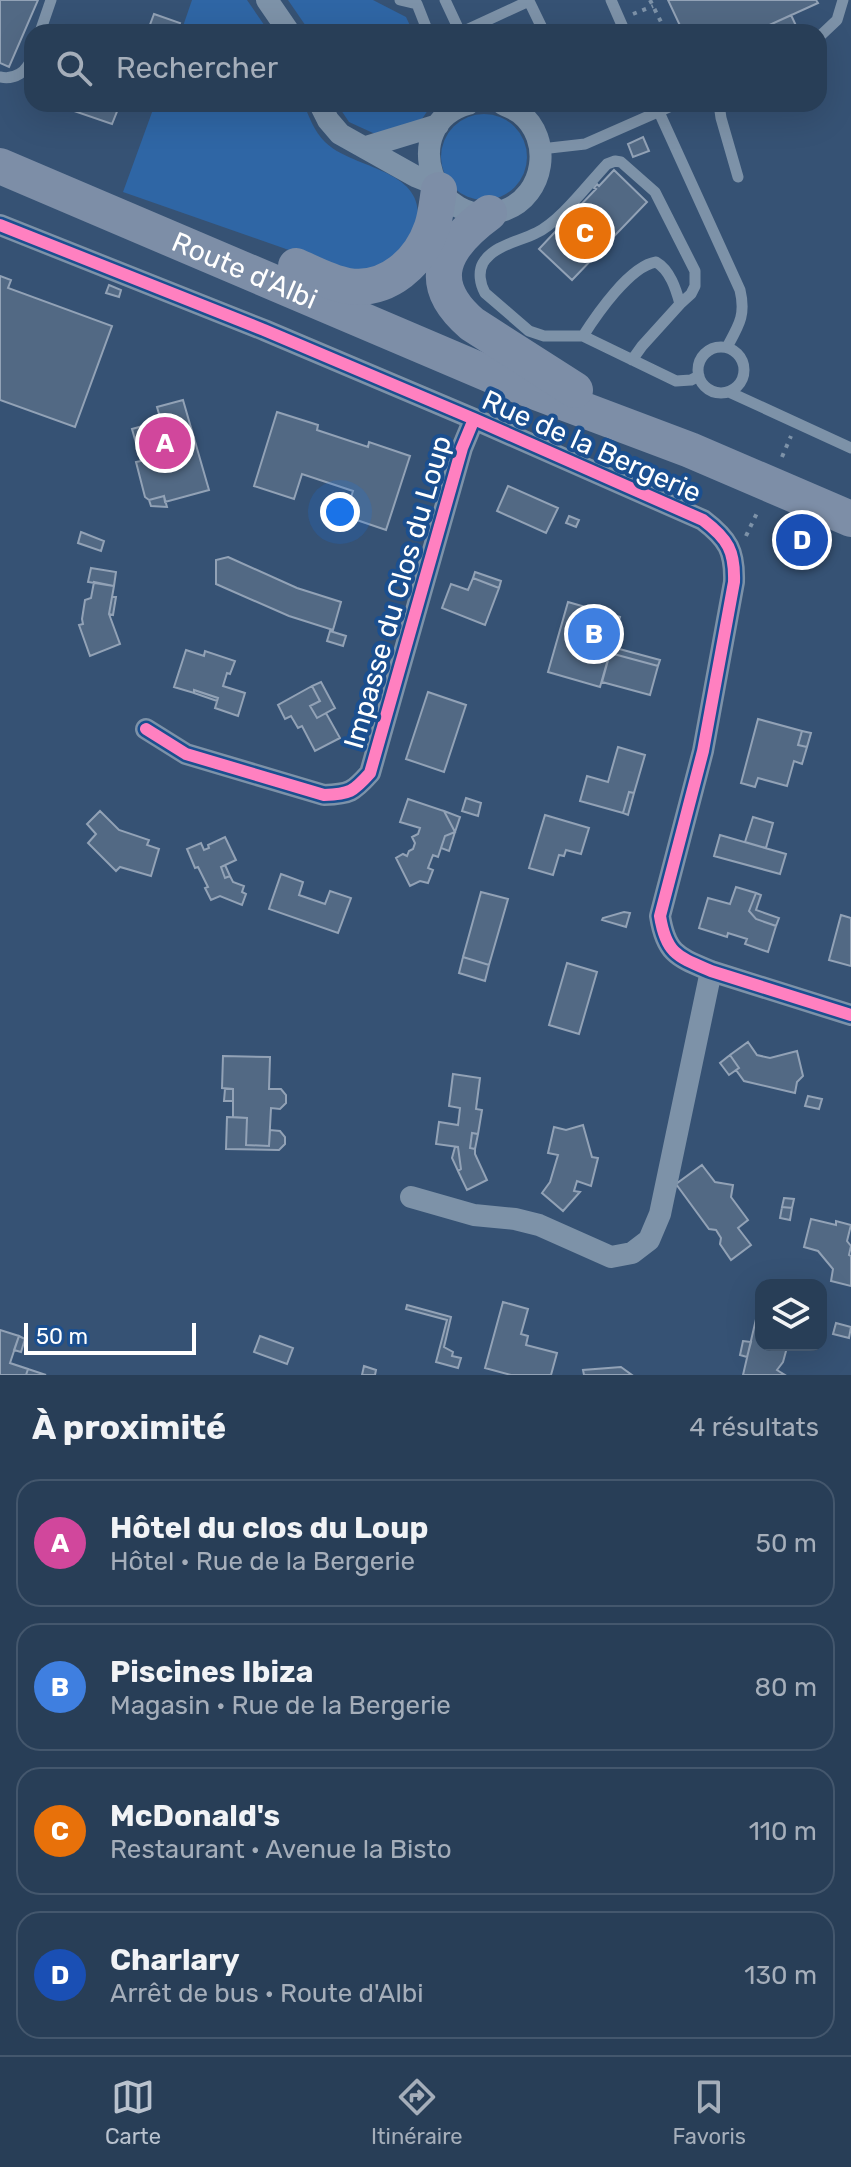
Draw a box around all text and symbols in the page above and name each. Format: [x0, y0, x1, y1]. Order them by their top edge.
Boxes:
search box [24, 24, 827, 112]
icon: search [52, 46, 96, 90]
text: Rechercher [116, 50, 278, 86]
pin: C [559, 203, 611, 263]
street label: Route d'Albi [167, 225, 322, 316]
street label: Rue de la Bergerie [477, 383, 706, 510]
pin: A [139, 413, 191, 473]
street label: Impasse du Clos du Loup [337, 432, 458, 753]
your location [320, 492, 360, 532]
pin: D [776, 510, 828, 570]
pin: B [568, 604, 620, 664]
map controls [755, 1279, 827, 1351]
button: layers [755, 1279, 827, 1351]
scale bar [24, 1319, 196, 1355]
text: 50 m [36, 1323, 88, 1350]
text: À proximité [32, 1407, 226, 1448]
text: 4 résultats [689, 1412, 819, 1443]
text: Hôtel du clos du Loup [110, 1510, 428, 1546]
text: A [51, 1528, 69, 1559]
text: 50 m [756, 1528, 817, 1559]
text: Hôtel · Rue de la Bergerie [110, 1546, 415, 1577]
text: Piscines Ibiza [110, 1654, 313, 1690]
text: B [51, 1672, 69, 1703]
text: 80 m [754, 1672, 817, 1703]
text: Magasin · Rue de la Bergerie [110, 1690, 451, 1721]
text: McDonald's [110, 1798, 280, 1834]
text: C [51, 1816, 69, 1847]
text: 110 m [749, 1816, 817, 1847]
text: Restaurant · Avenue la Bisto [110, 1834, 452, 1865]
text: Charlary [110, 1942, 240, 1978]
text: D [51, 1960, 69, 1991]
text: 130 m [744, 1960, 817, 1991]
text: Arrêt de bus · Route d'Albi [110, 1978, 423, 2009]
tab: Carte [105, 2075, 161, 2150]
tab: Itinéraire [371, 2075, 463, 2150]
tab: Favoris [673, 2075, 746, 2150]

